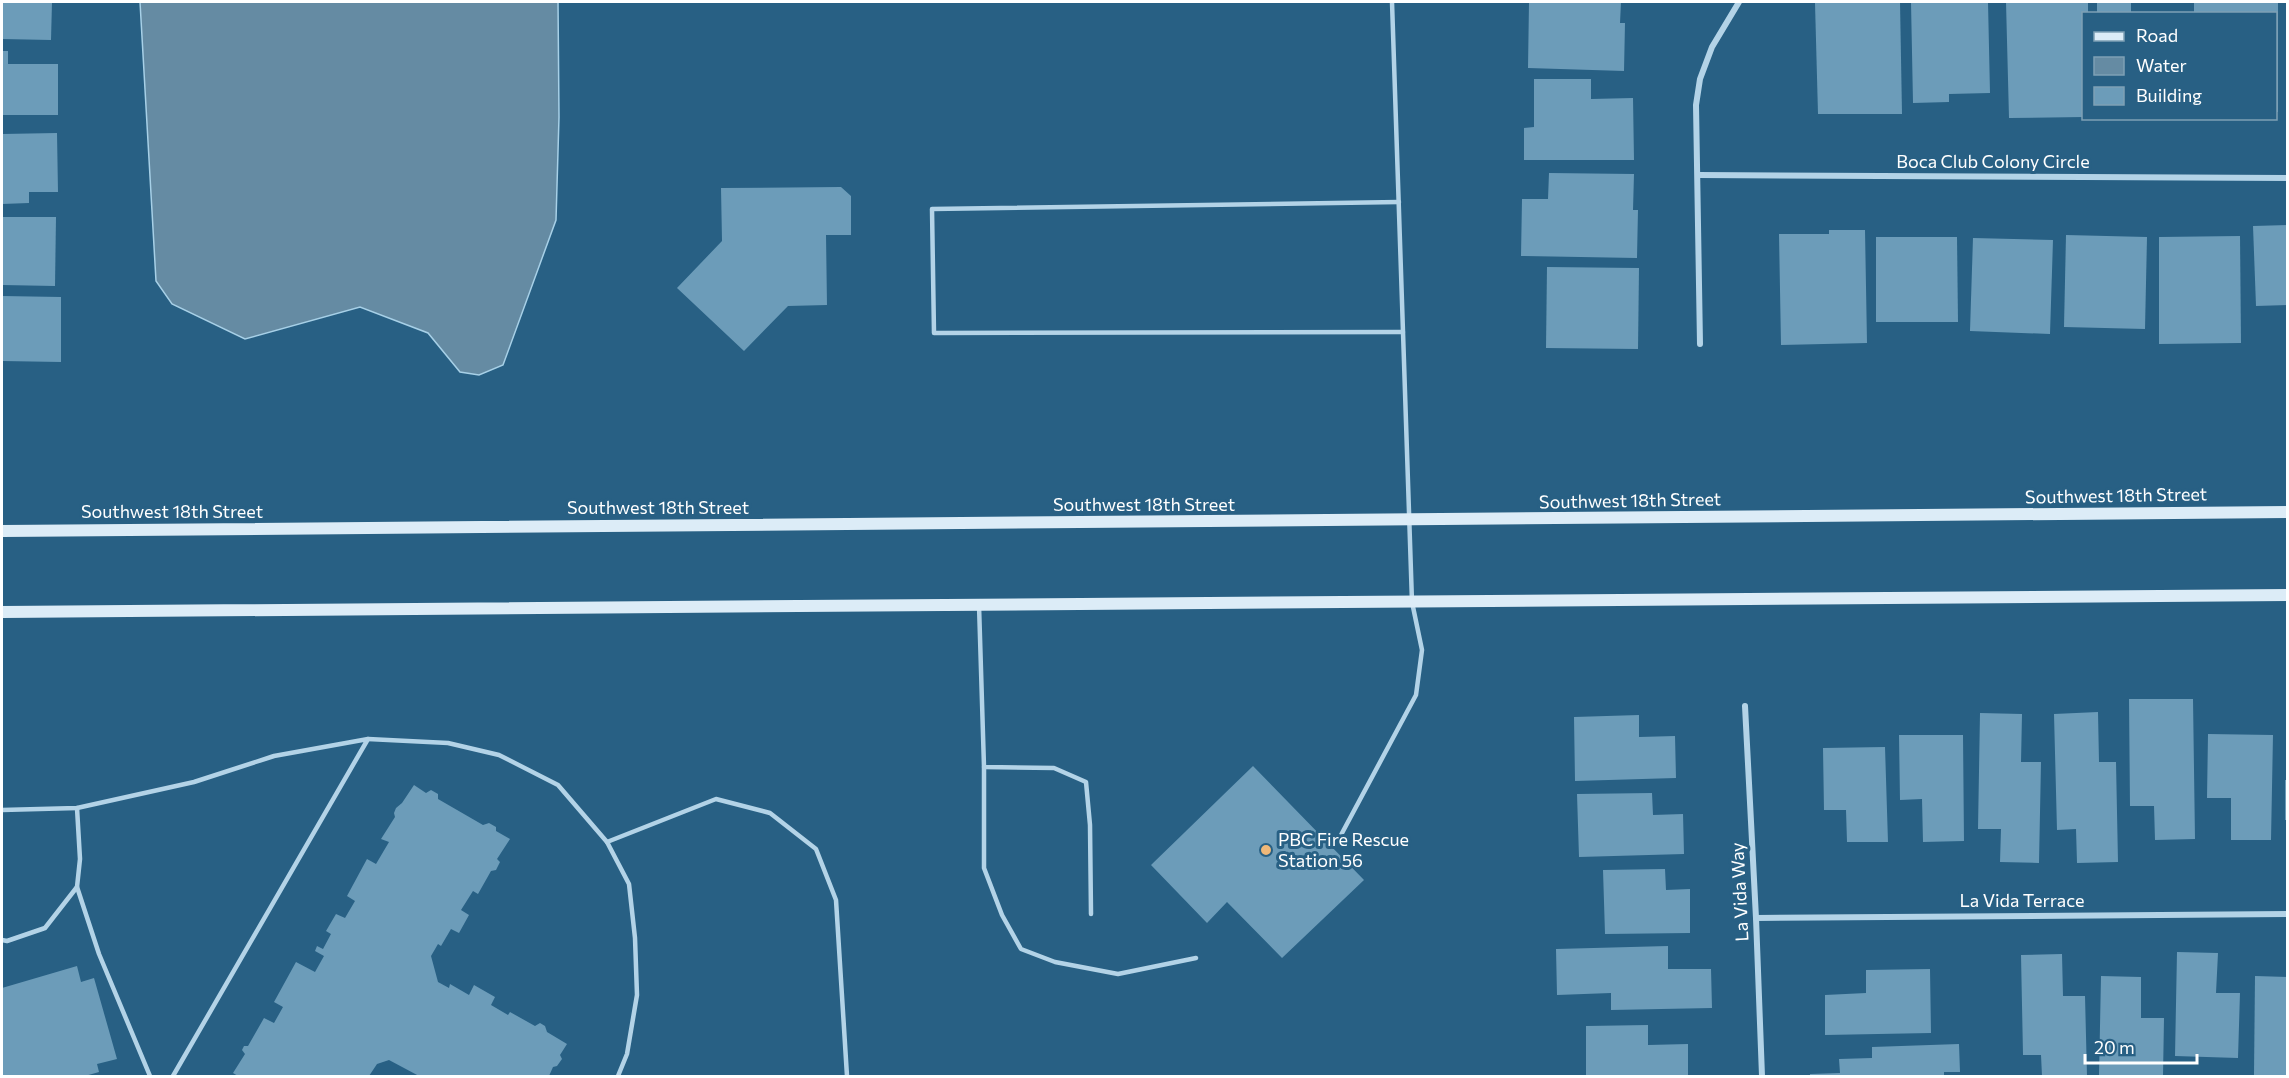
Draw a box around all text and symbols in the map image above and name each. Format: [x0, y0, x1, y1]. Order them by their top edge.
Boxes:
legend [2082, 12, 2277, 120]
text: Road [2136, 24, 2178, 46]
text: Water [2136, 54, 2187, 76]
text: Building [2136, 84, 2202, 106]
street label: Boca Club Colony Circle [1896, 150, 2090, 172]
street label: Southwest 18th Street [2025, 482, 2207, 508]
street label: Southwest 18th Street [1539, 487, 1721, 513]
street label: Southwest 18th Street [1053, 493, 1235, 515]
street label: Southwest 18th Street [567, 496, 749, 518]
street label: Southwest 18th Street [81, 500, 263, 522]
place label: PBC Fire Rescue Station 56 [1278, 828, 1409, 871]
street label: La Vida Way [1725, 842, 1753, 942]
marker: PBC Fire Rescue Station 56 [1259, 843, 1273, 857]
street label: La Vida Terrace [1959, 889, 2085, 911]
scale bar [2085, 1027, 2198, 1065]
text: 20 m [2094, 1036, 2135, 1058]

